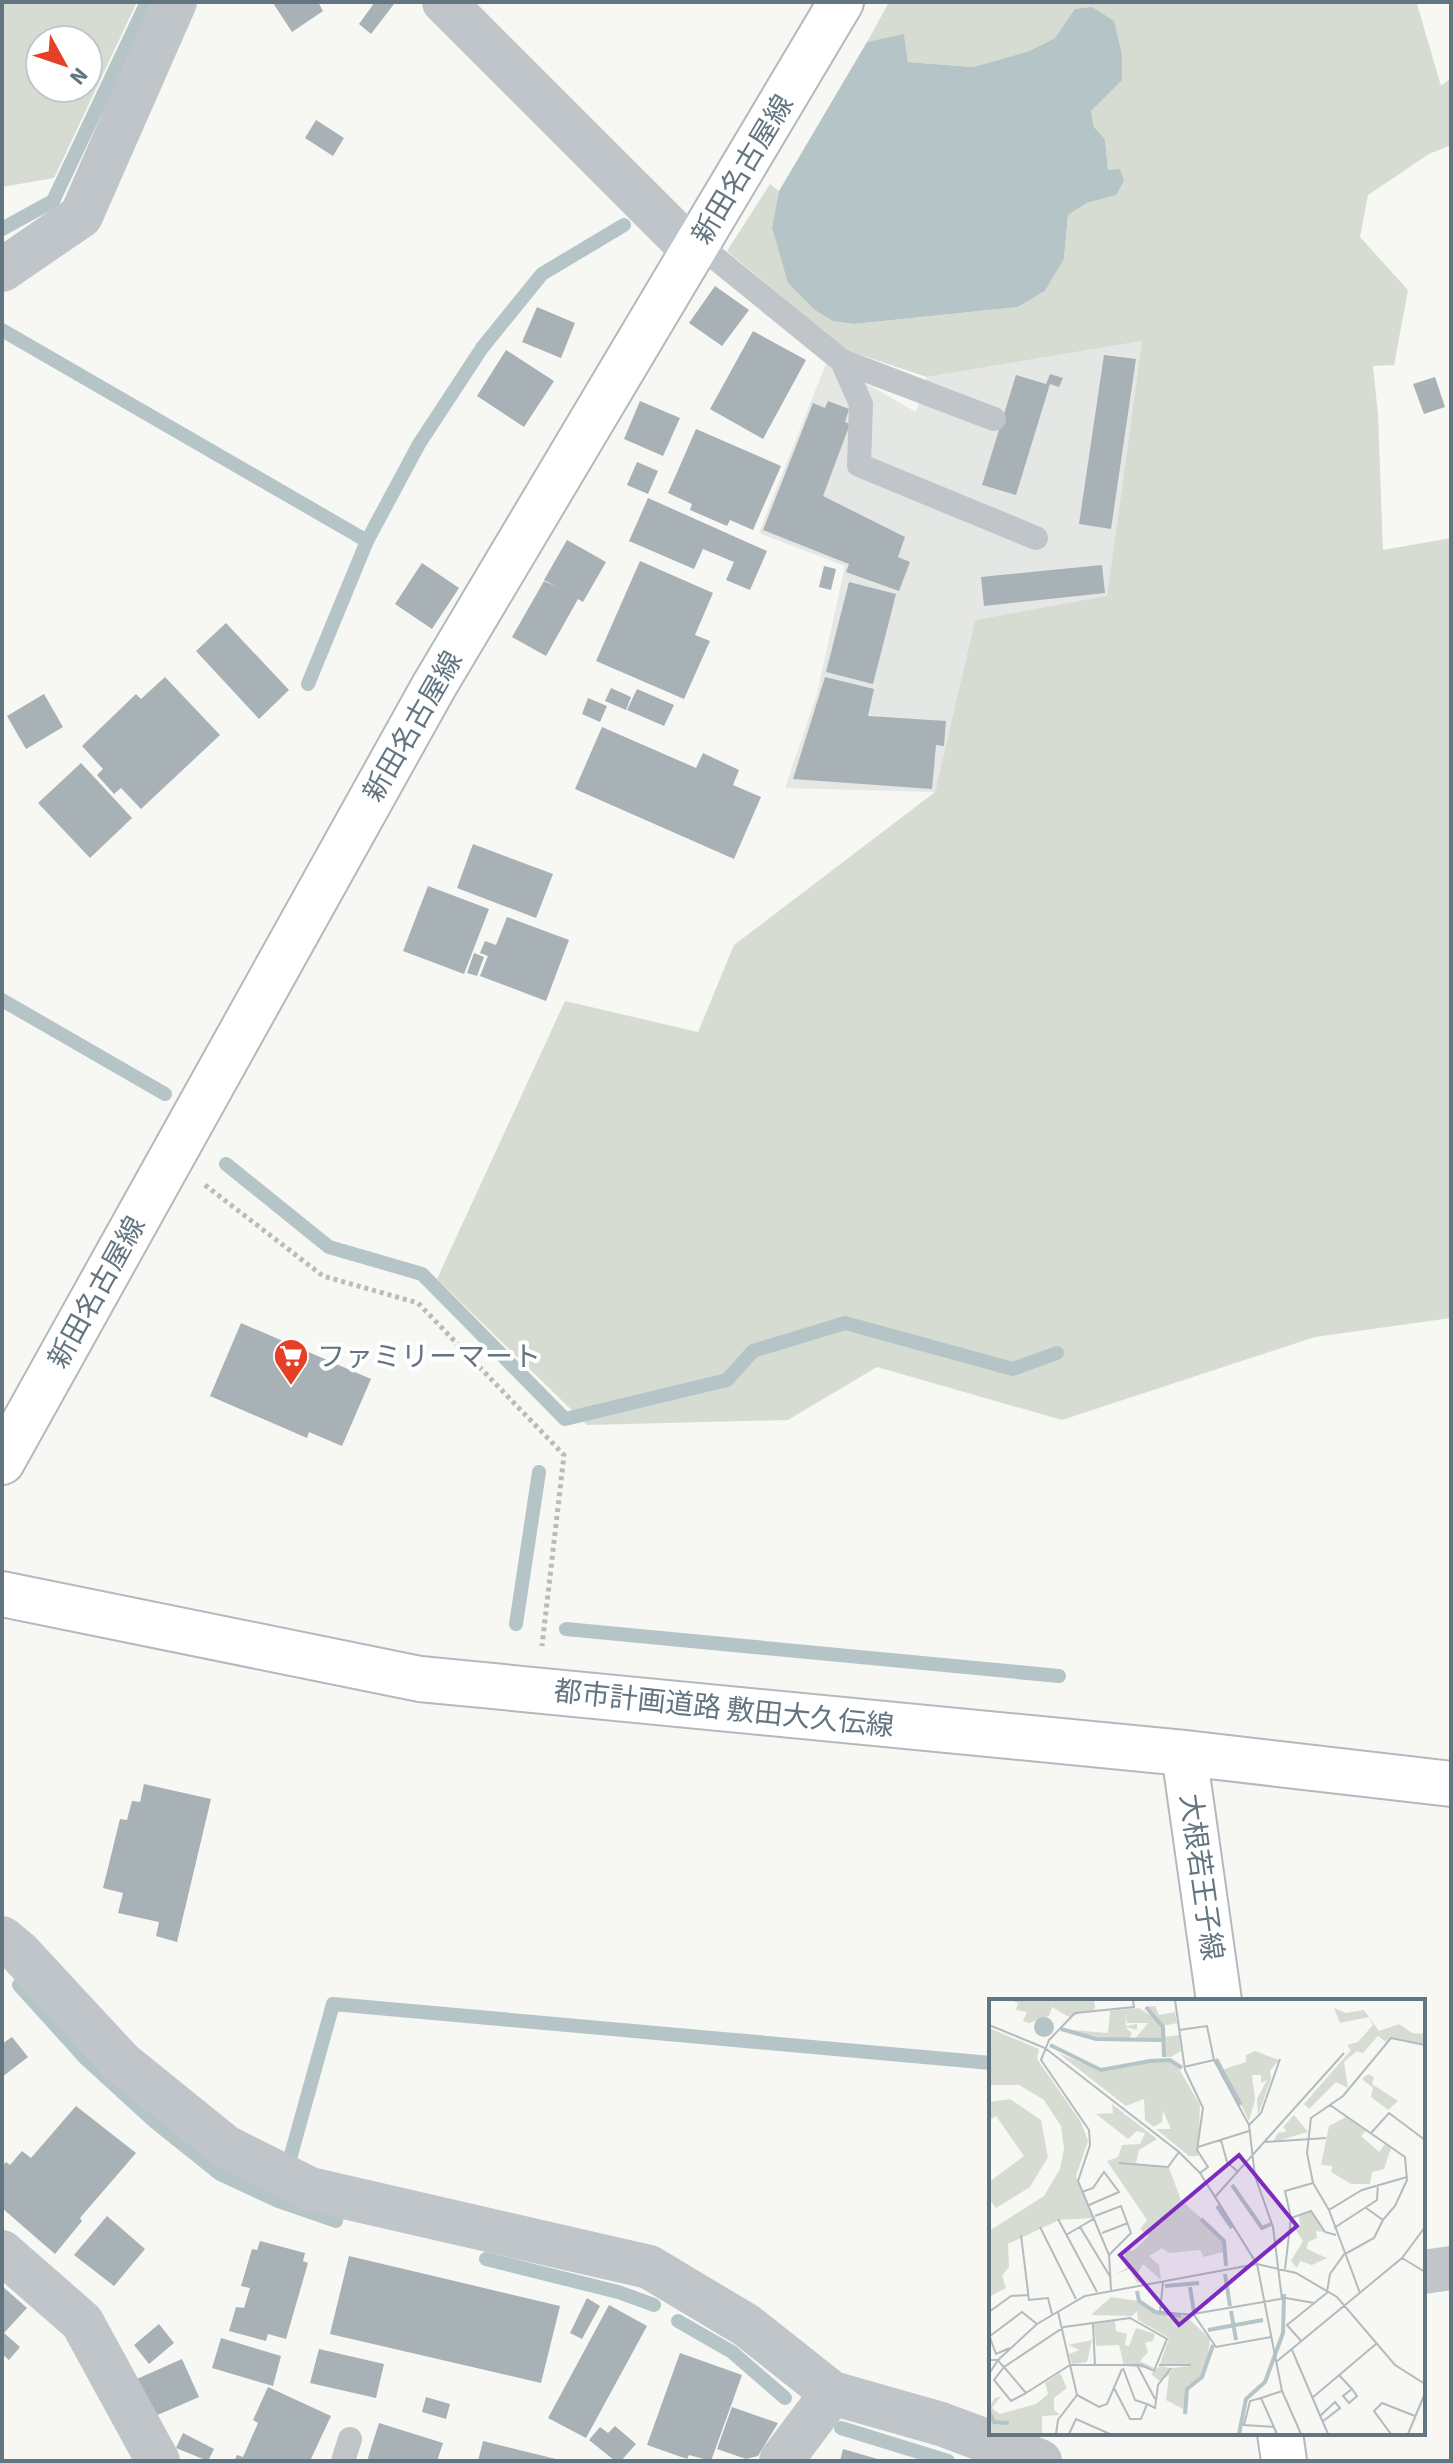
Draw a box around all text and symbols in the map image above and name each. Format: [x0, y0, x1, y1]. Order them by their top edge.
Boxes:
north arrow [24, 24, 104, 104]
text: N [62, 60, 96, 92]
street label: 新田名古屋線 [682, 87, 803, 252]
street label: 新田名古屋線 [354, 644, 472, 809]
street label: 新田名古屋線 [39, 1209, 155, 1376]
supermarket icon: ファミリーマート [272, 1337, 310, 1387]
place label: ファミリーマート [317, 1337, 541, 1377]
street label: 都市計画道路 敷田大久伝線 [552, 1671, 896, 1747]
street label: 大根若王子線 [1170, 1791, 1233, 1963]
inset map [989, 1999, 1425, 2435]

